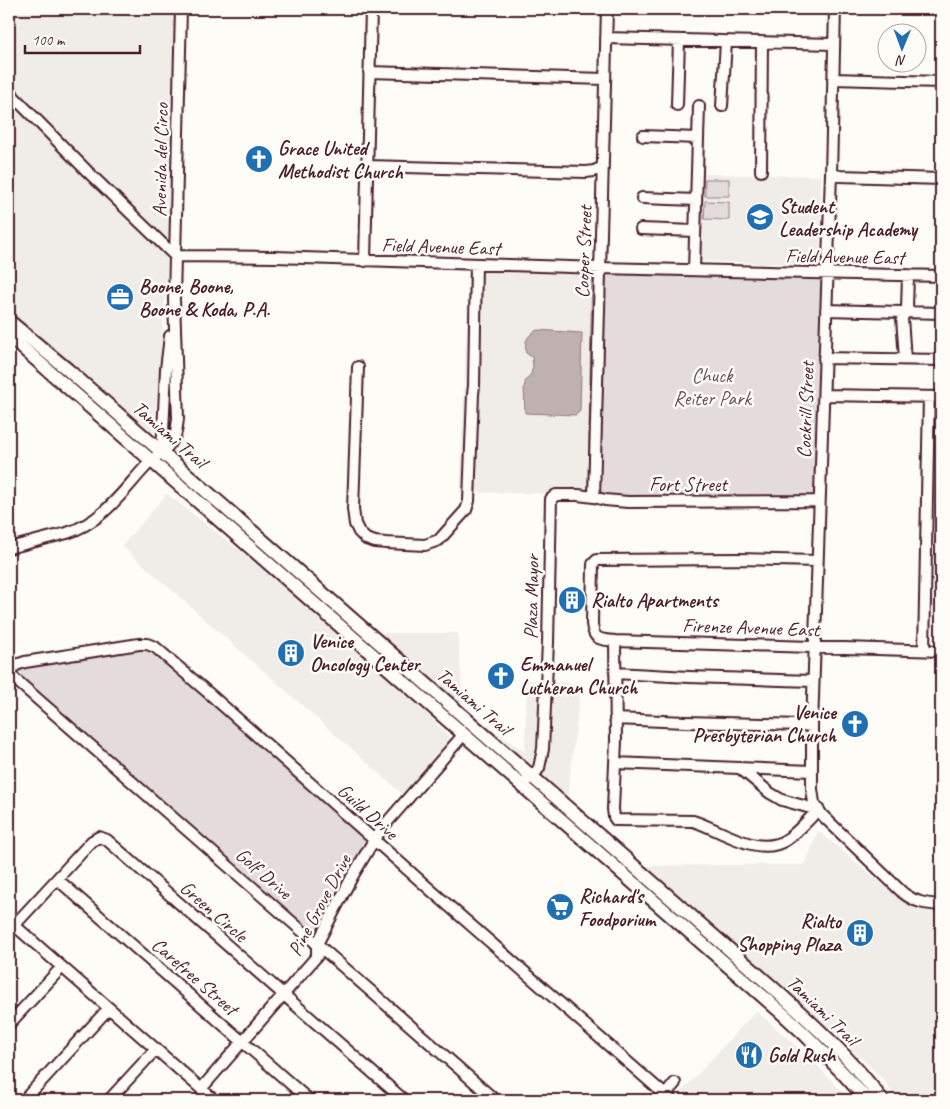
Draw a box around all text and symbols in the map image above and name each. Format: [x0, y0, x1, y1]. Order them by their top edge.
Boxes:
scale bar [25, 22, 140, 54]
north arrow [878, 22, 928, 72]
text: 100 m [32, 31, 66, 50]
text: N [895, 52, 906, 69]
street label: Avenida del Circo [147, 102, 174, 217]
place label: Grace United Methodist Church [278, 136, 403, 184]
church icon: Grace United Methodist Church [244, 144, 274, 174]
place label: Student Leadership Academy [779, 194, 919, 242]
school or university icon: Student Leadership Academy [745, 202, 775, 232]
street label: Cooper Street [569, 203, 598, 299]
street label: Field Avenue East [381, 232, 504, 261]
street label: Field Avenue East [786, 243, 908, 270]
place label: Boone, Boone, Boone & Koda, P.A. [139, 274, 271, 322]
office icon: Boone, Boone, Boone & Koda, P.A. [105, 282, 135, 312]
street label: Cockrill Street [791, 359, 820, 459]
park label: Chuck Reiter Park [673, 363, 753, 411]
street label: Tamiami Trail [127, 395, 215, 476]
street label: Fort Street [649, 472, 729, 497]
street label: Plaza Mayor [518, 553, 545, 639]
building icon: Rialto Apartments [557, 585, 587, 615]
place label: Rialto Apartments [591, 588, 720, 613]
street label: Firenze Avenue East [682, 613, 822, 642]
place label: Venice Oncology Center [310, 629, 422, 678]
building icon: Venice Oncology Center [276, 638, 306, 668]
place label: Emmanuel Lutheran Church [520, 652, 638, 700]
church icon: Emmanuel Lutheran Church [486, 661, 516, 691]
street label: Tamiami Trail [431, 662, 519, 743]
place label: Venice Presbyterian Church [693, 700, 837, 748]
church icon: Venice Presbyterian Church [840, 709, 870, 739]
street label: Guild Drive [332, 778, 404, 846]
street label: Golf Drive [230, 842, 298, 906]
street label: Pine Grove Drive [282, 849, 357, 960]
street label: Green Circle [175, 875, 254, 948]
place label: Richard's Foodporium [579, 884, 657, 932]
supermarket icon: Richard's Foodporium [545, 892, 575, 922]
place label: Rialto Shopping Plaza [737, 909, 843, 957]
building icon: Rialto Shopping Plaza [845, 918, 875, 948]
street label: Carefree Street [146, 932, 246, 1023]
street label: Tamiami Trail [781, 970, 867, 1053]
restaurant icon: Gold Rush [734, 1040, 764, 1070]
place label: Gold Rush [768, 1043, 837, 1068]

